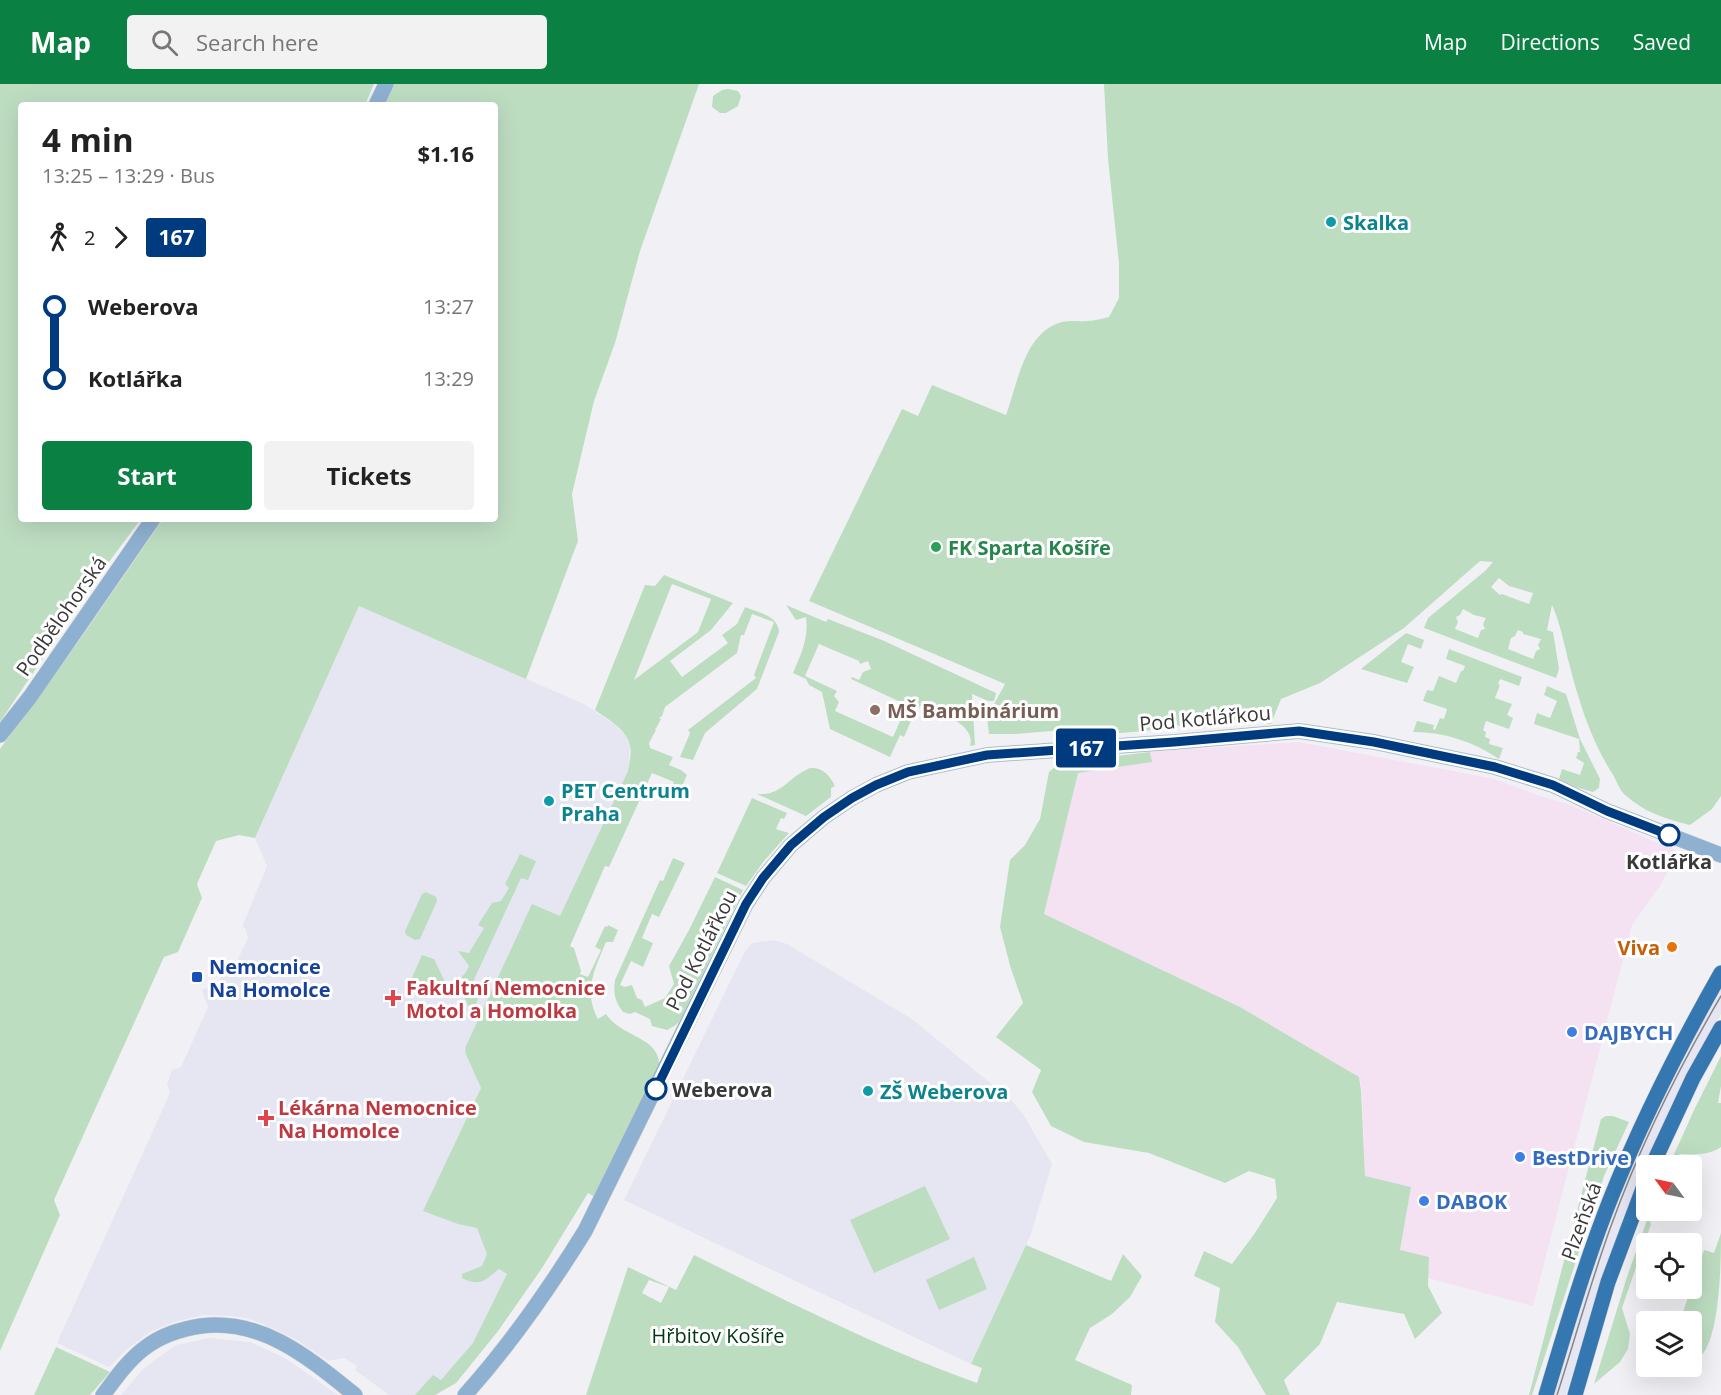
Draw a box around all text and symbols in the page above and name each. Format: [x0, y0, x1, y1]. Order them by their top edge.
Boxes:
search box [127, 15, 547, 69]
text: Map [30, 23, 91, 61]
icon: search [148, 26, 181, 59]
text: Search here [196, 27, 319, 57]
text: Map [1424, 28, 1467, 56]
text: Directions [1500, 28, 1600, 56]
text: Saved [1633, 28, 1691, 56]
text: 4 min [42, 117, 134, 162]
text: $1.16 [417, 138, 474, 168]
text: 13:25 – 13:29 · Bus [42, 162, 215, 189]
place label: Skalka [1343, 209, 1409, 236]
marker: Skalka [1324, 215, 1338, 229]
icon: walk [42, 221, 75, 254]
icon: forward [104, 221, 137, 254]
text: 167 [158, 223, 194, 251]
text: 2 [84, 224, 95, 251]
text: Weberova [88, 291, 199, 321]
text: 13:27 [423, 293, 474, 320]
text: Kotlářka [88, 363, 183, 393]
text: 13:29 [423, 365, 474, 392]
button: Start [42, 441, 252, 510]
button: Tickets [264, 441, 474, 510]
place label: FK Sparta Košíře [948, 534, 1111, 561]
marker: FK Sparta Košíře [929, 540, 943, 554]
street label: Podbělohorská [10, 551, 112, 681]
place label: MŠ Bambinárium [887, 697, 1059, 724]
street label: Pod Kotlářkou [1138, 699, 1272, 737]
marker: MŠ Bambinárium [868, 703, 882, 717]
line badge: 167 [1052, 728, 1120, 768]
text: 167 [1068, 734, 1104, 762]
place label: PET Centrum Praha [561, 777, 690, 827]
marker: PET Centrum Praha [542, 794, 556, 808]
marker: Kotlářka [1658, 824, 1680, 846]
place label: Kotlářka [1626, 848, 1712, 875]
street label: Pod Kotlářkou [659, 885, 743, 1015]
place label: Viva [1617, 934, 1660, 961]
marker: Viva [1665, 940, 1679, 954]
place label: Nemocnice Na Homolce [209, 953, 330, 1003]
marker: Nemocnice Na Homolce [190, 970, 204, 984]
place label: Fakultní Nemocnice Motol a Homolka [406, 974, 606, 1024]
marker: Fakultní Nemocnice Motol a Homolka [384, 989, 402, 1007]
place label: DAJBYCH [1584, 1019, 1673, 1046]
marker: DAJBYCH [1565, 1025, 1579, 1039]
place label: Weberova [672, 1076, 773, 1103]
marker: Weberova [645, 1078, 667, 1100]
place label: ZŠ Weberova [880, 1078, 1008, 1105]
marker: ZŠ Weberova [861, 1084, 875, 1098]
place label: Lékárna Nemocnice Na Homolce [278, 1094, 477, 1144]
marker: Lékárna Nemocnice Na Homolce [259, 1111, 273, 1125]
place label: BestDrive [1532, 1144, 1629, 1171]
marker: BestDrive [1513, 1150, 1527, 1164]
north arrow [1636, 1155, 1702, 1221]
map controls [1636, 1155, 1702, 1377]
street label: Plzeňská [1554, 1178, 1608, 1264]
place label: DABOK [1436, 1188, 1508, 1215]
marker: DABOK [1417, 1194, 1431, 1208]
button: locate [1636, 1233, 1702, 1299]
button: layers [1636, 1311, 1702, 1377]
park label: Hřbitov Košíře [652, 1322, 784, 1349]

